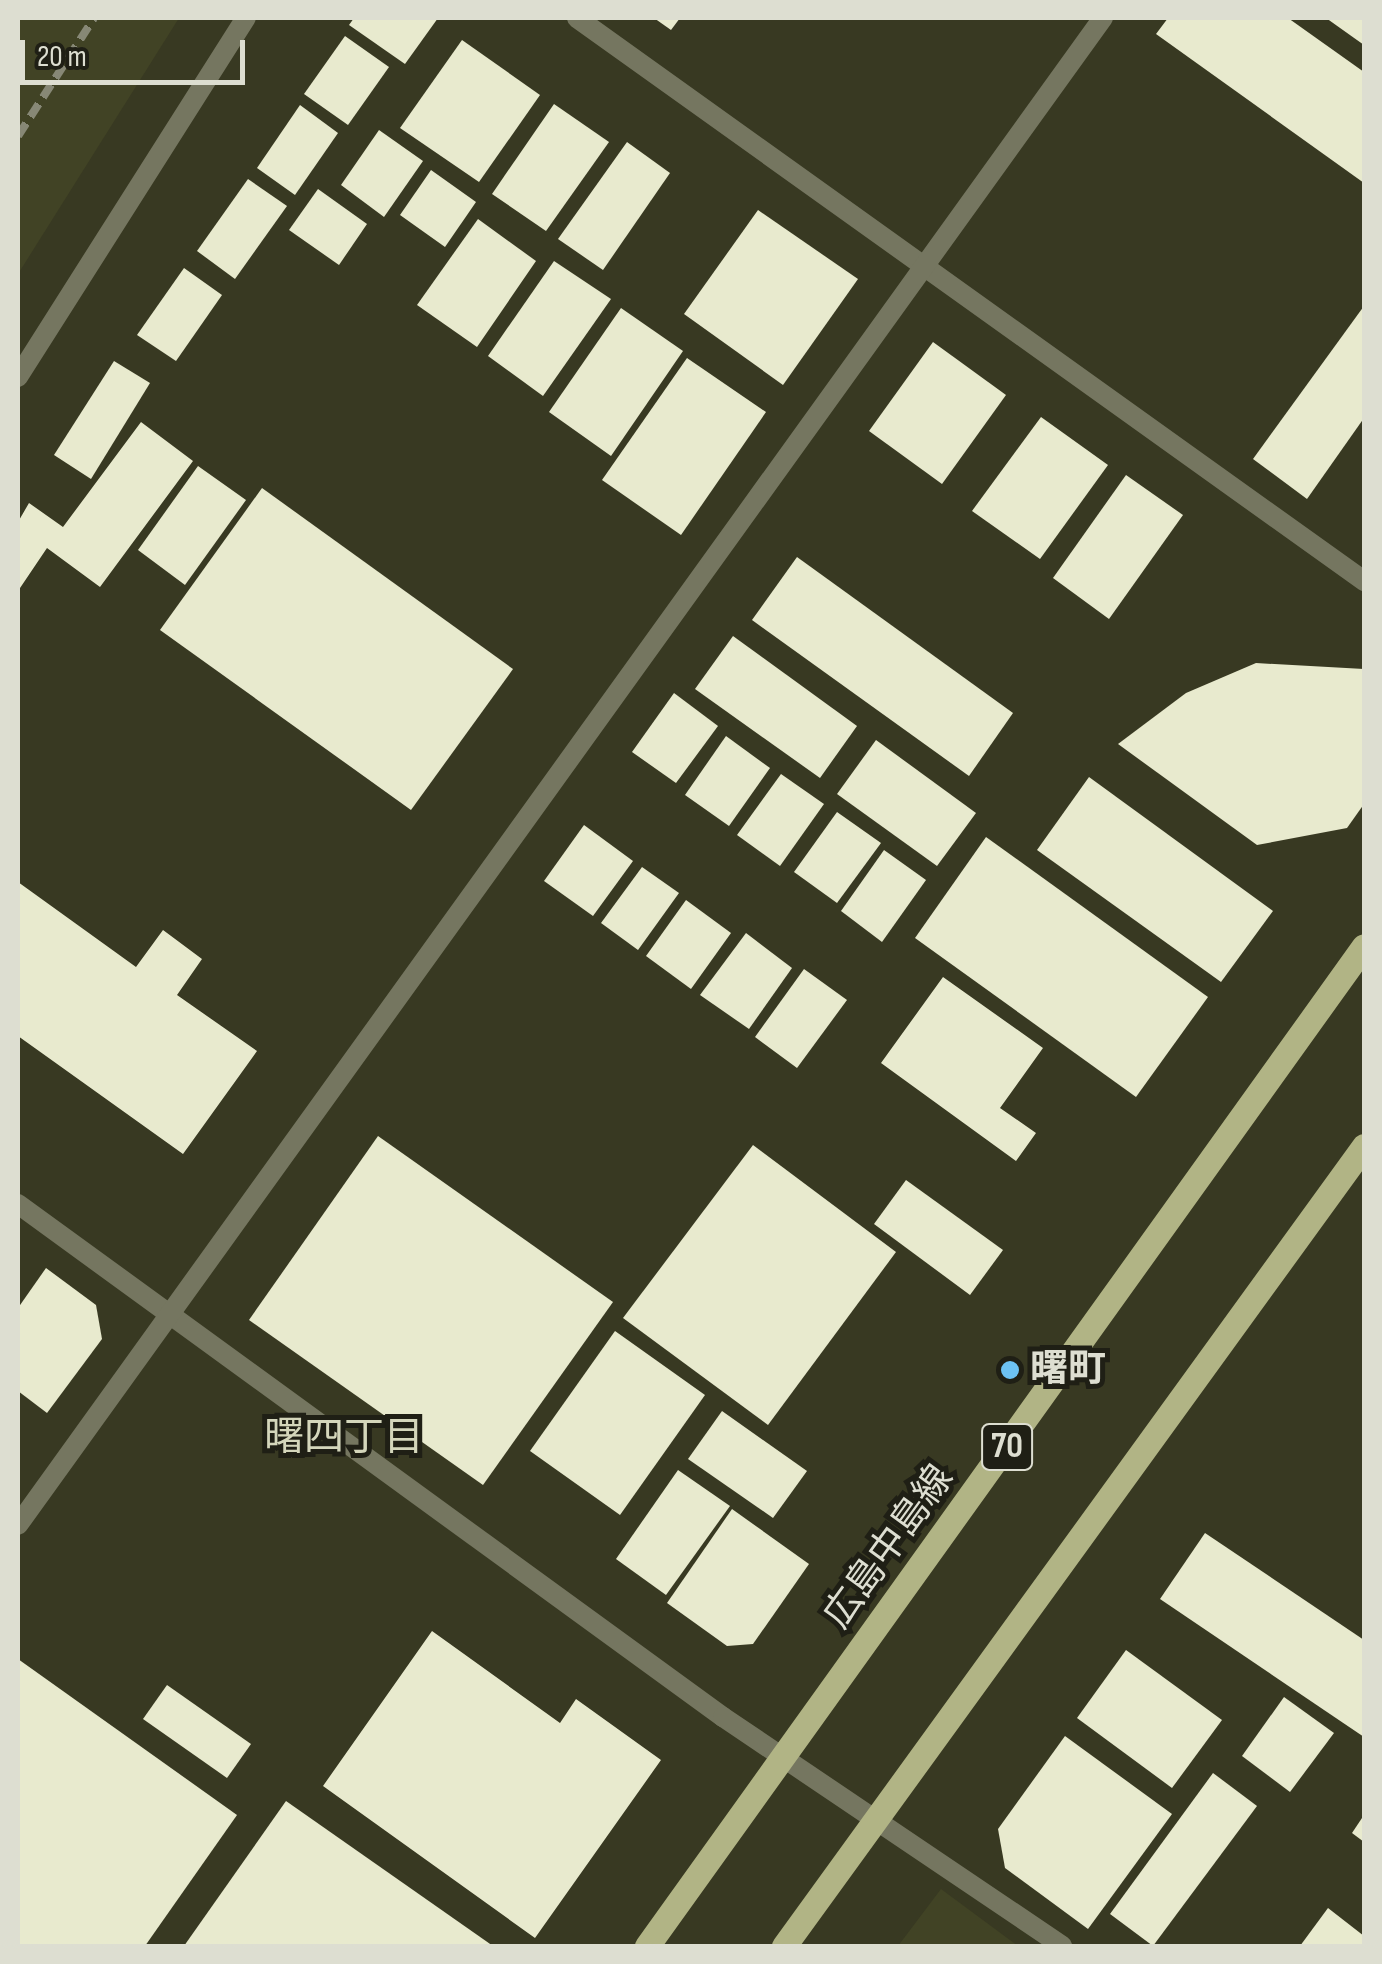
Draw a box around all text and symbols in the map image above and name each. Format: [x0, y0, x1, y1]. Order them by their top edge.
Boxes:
scale bar [25, 20, 250, 82]
text: 20 m [37, 39, 87, 75]
place label: 曙町 [1030, 1347, 1106, 1393]
marker: 曙町 [999, 1359, 1021, 1381]
district label: 曙四丁目 [264, 1414, 424, 1462]
road number: 70 [980, 1417, 1034, 1477]
street label: 広島中島線 [815, 1457, 963, 1637]

